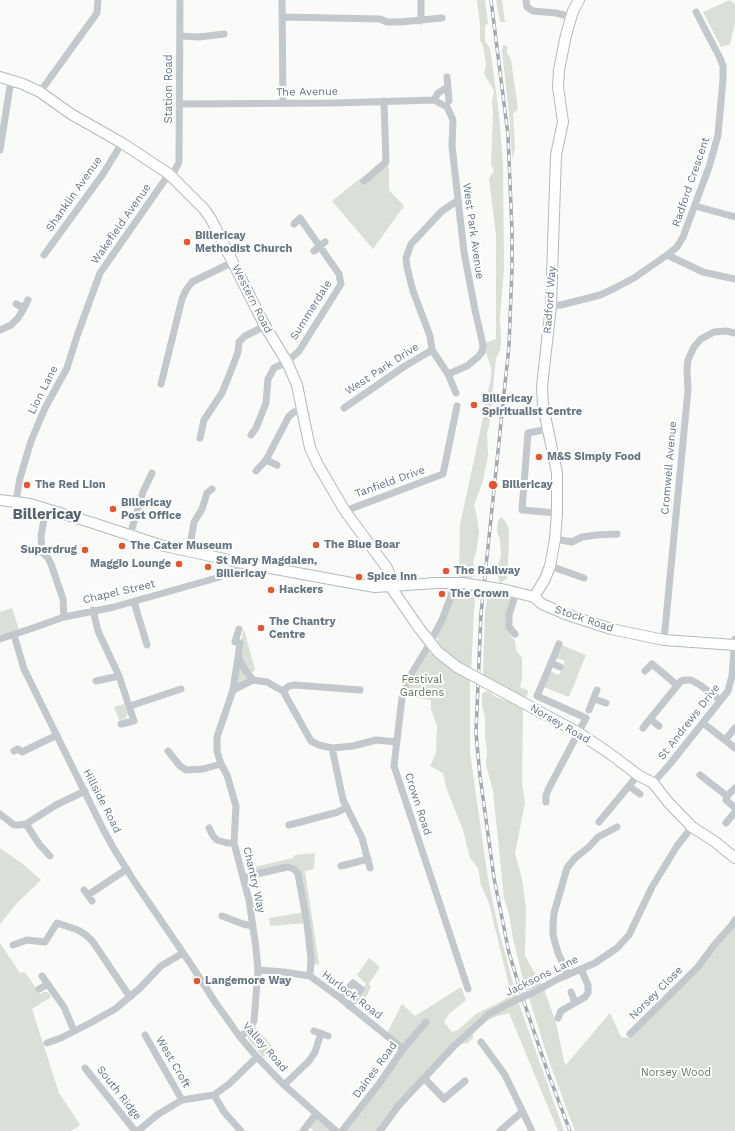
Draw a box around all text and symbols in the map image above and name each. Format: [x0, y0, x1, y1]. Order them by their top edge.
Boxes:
street label: Station Road [162, 54, 176, 124]
street label: The Avenue [276, 85, 338, 99]
street label: Radford Crescent [669, 135, 713, 229]
street label: Shanklin Avenue [43, 154, 105, 234]
street label: Wakefield Avenue [88, 181, 154, 267]
street label: West Park Avenue [460, 182, 486, 280]
place label: Billericay Methodist Church [195, 229, 292, 255]
marker: Billericay Methodist Church [182, 237, 192, 247]
street label: Western Road [229, 263, 275, 335]
street label: Radford Way [541, 266, 559, 334]
street label: Summerdale [287, 278, 335, 342]
street label: West Park Drive [343, 340, 421, 398]
street label: Lion Lane [25, 364, 61, 416]
place label: Billericay Spiritualist Centre [482, 392, 582, 418]
marker: Billericay Spiritualist Centre [469, 400, 479, 410]
street label: Cromwell Avenue [658, 421, 680, 515]
place label: M&S Simply Food [547, 450, 641, 464]
marker: M&S Simply Food [534, 452, 544, 462]
street label: Tanfield Drive [353, 463, 427, 501]
place label: The Red Lion [35, 478, 106, 492]
place label: Billericay [502, 478, 553, 492]
marker: Billericay [487, 479, 499, 491]
marker: The Red Lion [22, 480, 32, 490]
place label: Billericay Post Office [121, 496, 181, 522]
marker: Billericay Post Office [108, 504, 118, 514]
district label: Billericay [12, 506, 82, 524]
place label: The Blue Boar [324, 538, 400, 552]
place label: The Cater Museum [130, 539, 232, 553]
marker: The Blue Boar [311, 540, 321, 550]
marker: The Cater Museum [117, 541, 127, 551]
place label: Superdrug [21, 543, 77, 557]
marker: Superdrug [80, 545, 90, 555]
place label: St Mary Magdalen, Billericay [216, 554, 317, 580]
place label: Maggio Lounge [90, 557, 171, 571]
marker: Maggio Lounge [174, 559, 184, 569]
marker: St Mary Magdalen, Billericay [203, 562, 213, 572]
place label: The Railway [454, 564, 520, 578]
marker: The Railway [441, 566, 451, 576]
place label: Spice Inn [367, 570, 417, 584]
marker: Spice Inn [354, 572, 364, 582]
street label: Chapel Street [81, 577, 157, 607]
place label: Hackers [279, 583, 323, 597]
marker: Hackers [266, 585, 276, 595]
place label: The Crown [450, 587, 509, 601]
marker: The Crown [437, 589, 447, 599]
street label: Stock Road [553, 603, 615, 635]
place label: The Chantry Centre [269, 615, 336, 641]
marker: The Chantry Centre [256, 623, 266, 633]
park label: Festival Gardens [400, 673, 444, 699]
street label: St Andrews Drive [655, 681, 723, 763]
street label: Norsey Road [528, 702, 592, 746]
street label: Hillside Road [80, 767, 124, 835]
street label: Crown Road [402, 771, 434, 837]
street label: Chantry Way [240, 846, 268, 914]
street label: Jacksons Lane [503, 953, 581, 999]
street label: Norsey Close [627, 964, 685, 1022]
street label: Hurlock Road [319, 968, 385, 1022]
place label: Langemore Way [205, 974, 291, 988]
marker: Langemore Way [192, 976, 202, 986]
street label: Valley Road [240, 1019, 290, 1075]
street label: West Croft [153, 1034, 193, 1090]
street label: Daines Road [350, 1039, 400, 1101]
street label: South Ridge [94, 1063, 144, 1123]
park label: Norsey Wood [641, 1066, 711, 1080]

